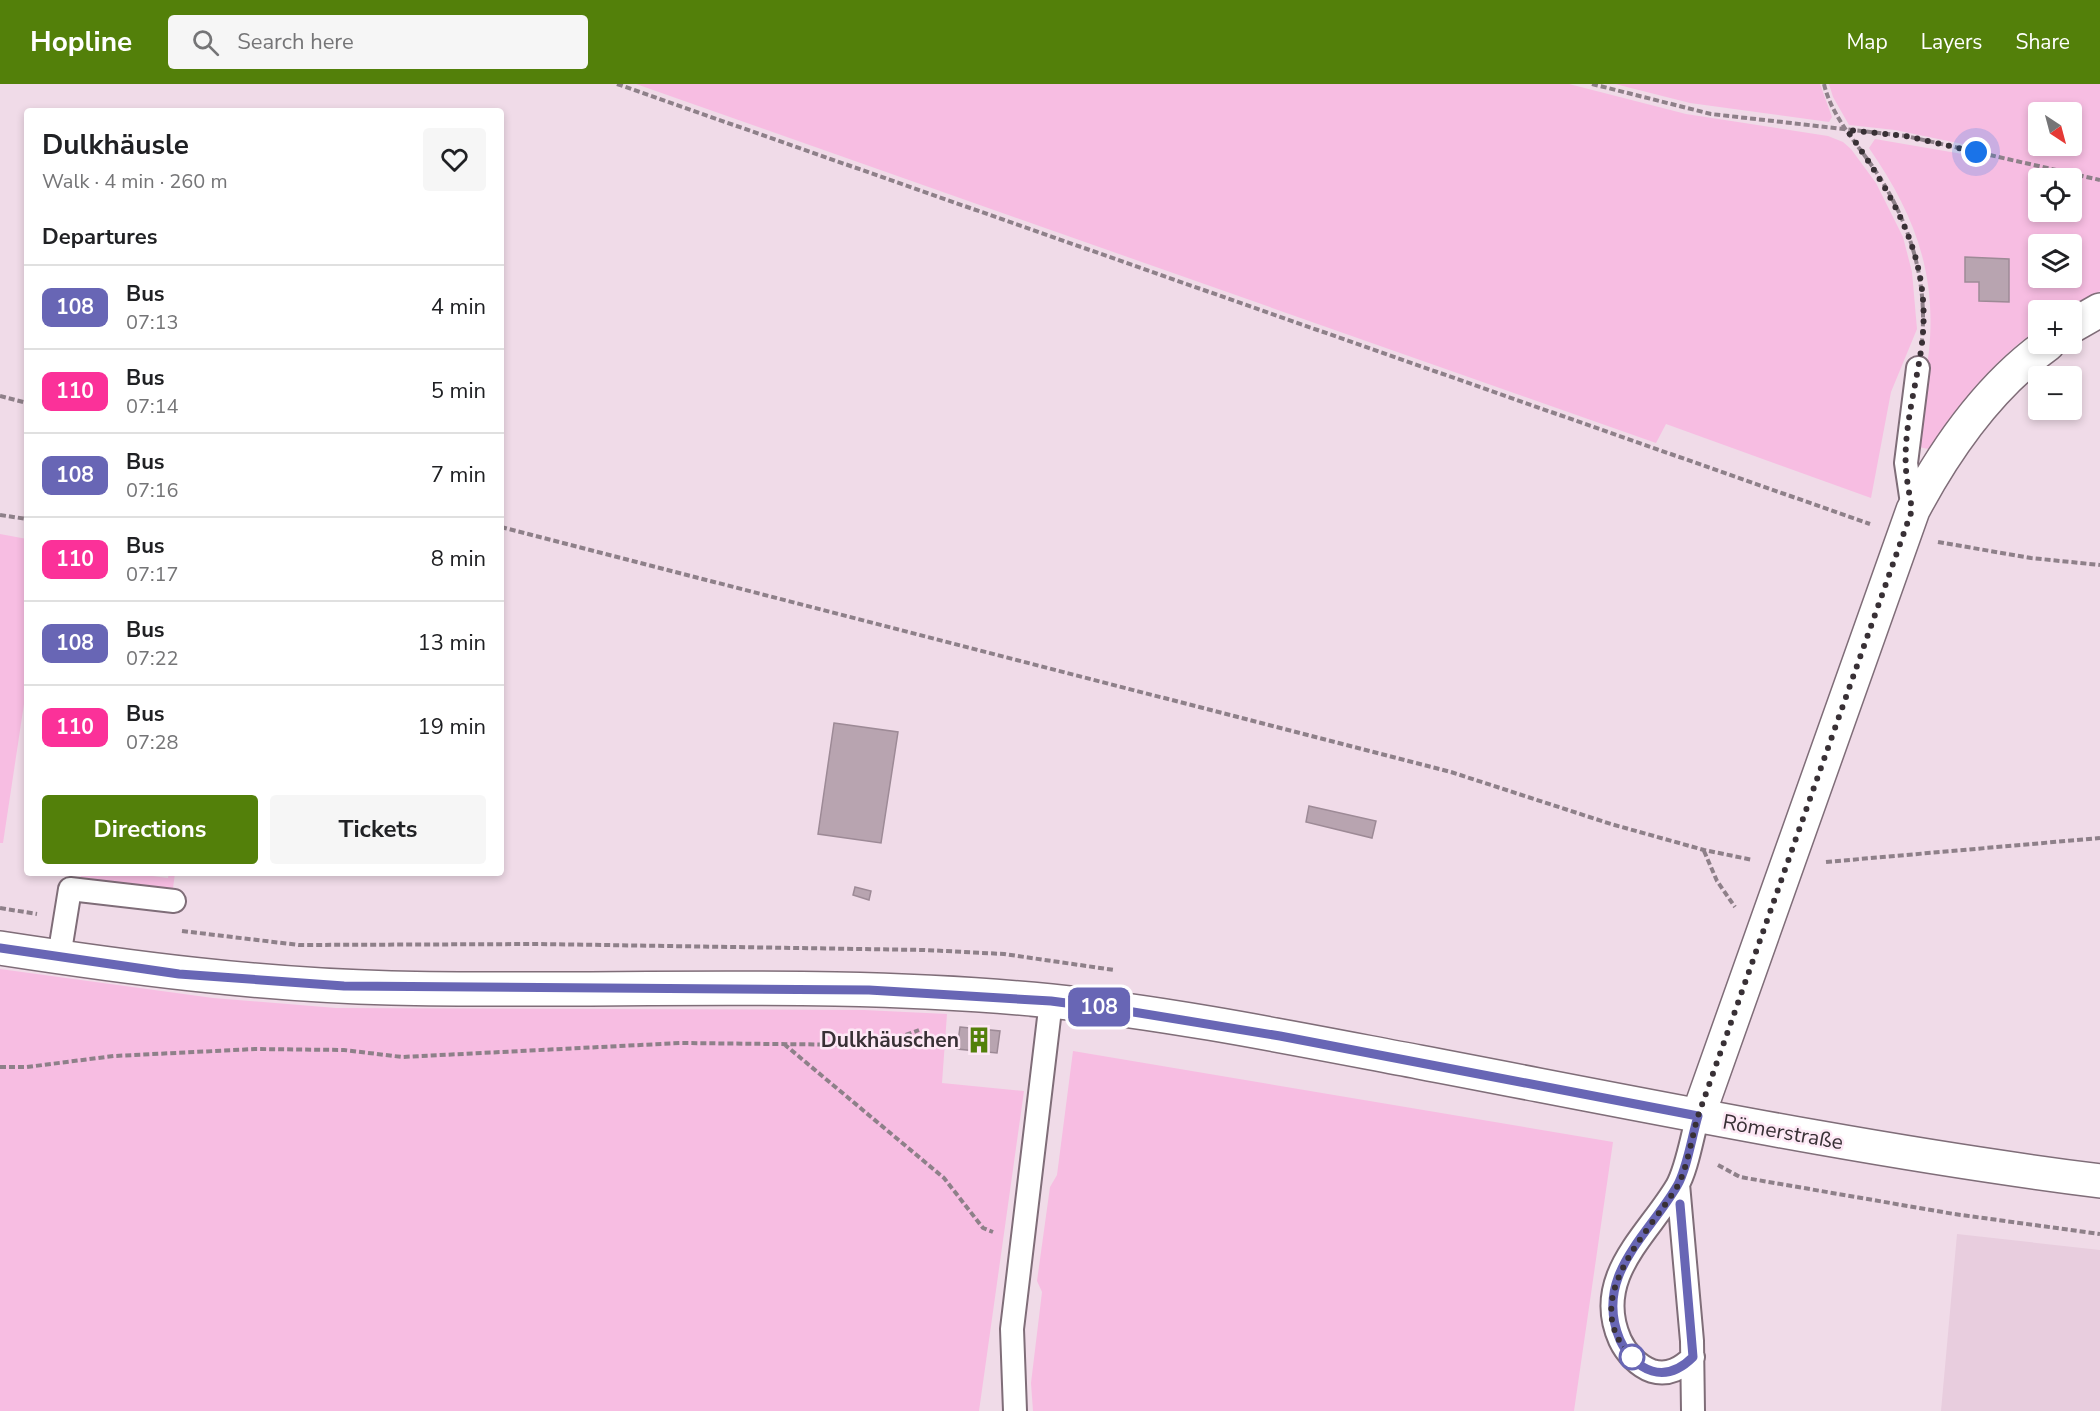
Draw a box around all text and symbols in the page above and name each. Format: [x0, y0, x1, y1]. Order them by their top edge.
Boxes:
search box [168, 15, 588, 69]
text: Hopline [30, 23, 132, 61]
icon: search [189, 26, 222, 59]
text: Search here [237, 27, 354, 57]
text: Map [1846, 28, 1888, 56]
text: Layers [1921, 28, 1982, 56]
text: Share [2015, 28, 2070, 56]
north arrow [2028, 102, 2082, 156]
map controls [2028, 102, 2082, 420]
text: Dulkhäusle [42, 126, 189, 164]
button: heart [423, 128, 486, 191]
your location [1961, 137, 1991, 167]
text: Walk · 4 min · 260 m [42, 168, 228, 195]
button: locate [2028, 168, 2082, 222]
text: Departures [42, 222, 157, 252]
button: layers [2028, 234, 2082, 288]
text: Bus [126, 279, 165, 309]
text: 4 min [431, 292, 486, 322]
text: 108 [56, 293, 94, 321]
button: + [2028, 300, 2082, 354]
text: 07:13 [126, 309, 179, 336]
text: Bus [126, 363, 165, 393]
button: − [2028, 366, 2082, 420]
text: 5 min [431, 376, 486, 406]
text: 110 [56, 377, 94, 405]
text: 07:14 [126, 393, 179, 420]
text: Bus [126, 447, 165, 477]
text: 7 min [431, 460, 486, 490]
text: 108 [56, 461, 94, 489]
text: 07:16 [126, 477, 179, 504]
text: Bus [126, 531, 165, 561]
text: 8 min [431, 544, 486, 574]
text: 110 [56, 545, 94, 573]
text: 07:17 [126, 561, 179, 588]
text: Bus [126, 615, 165, 645]
text: 13 min [418, 628, 486, 658]
text: 108 [56, 629, 94, 657]
text: 07:22 [126, 645, 179, 672]
text: Bus [126, 699, 165, 729]
text: 19 min [418, 712, 486, 742]
text: 110 [56, 713, 94, 741]
text: 07:28 [126, 729, 179, 756]
button: Directions [42, 795, 258, 864]
button: Tickets [270, 795, 486, 864]
line badge: 108 [1064, 988, 1134, 1026]
text: 108 [1080, 993, 1118, 1021]
building icon: Dulkhäuschen [964, 1025, 994, 1055]
place label: Dulkhäuschen [821, 1026, 959, 1054]
street label: Römerstraße [1720, 1108, 1846, 1156]
unlabelled marker [1619, 1344, 1645, 1370]

